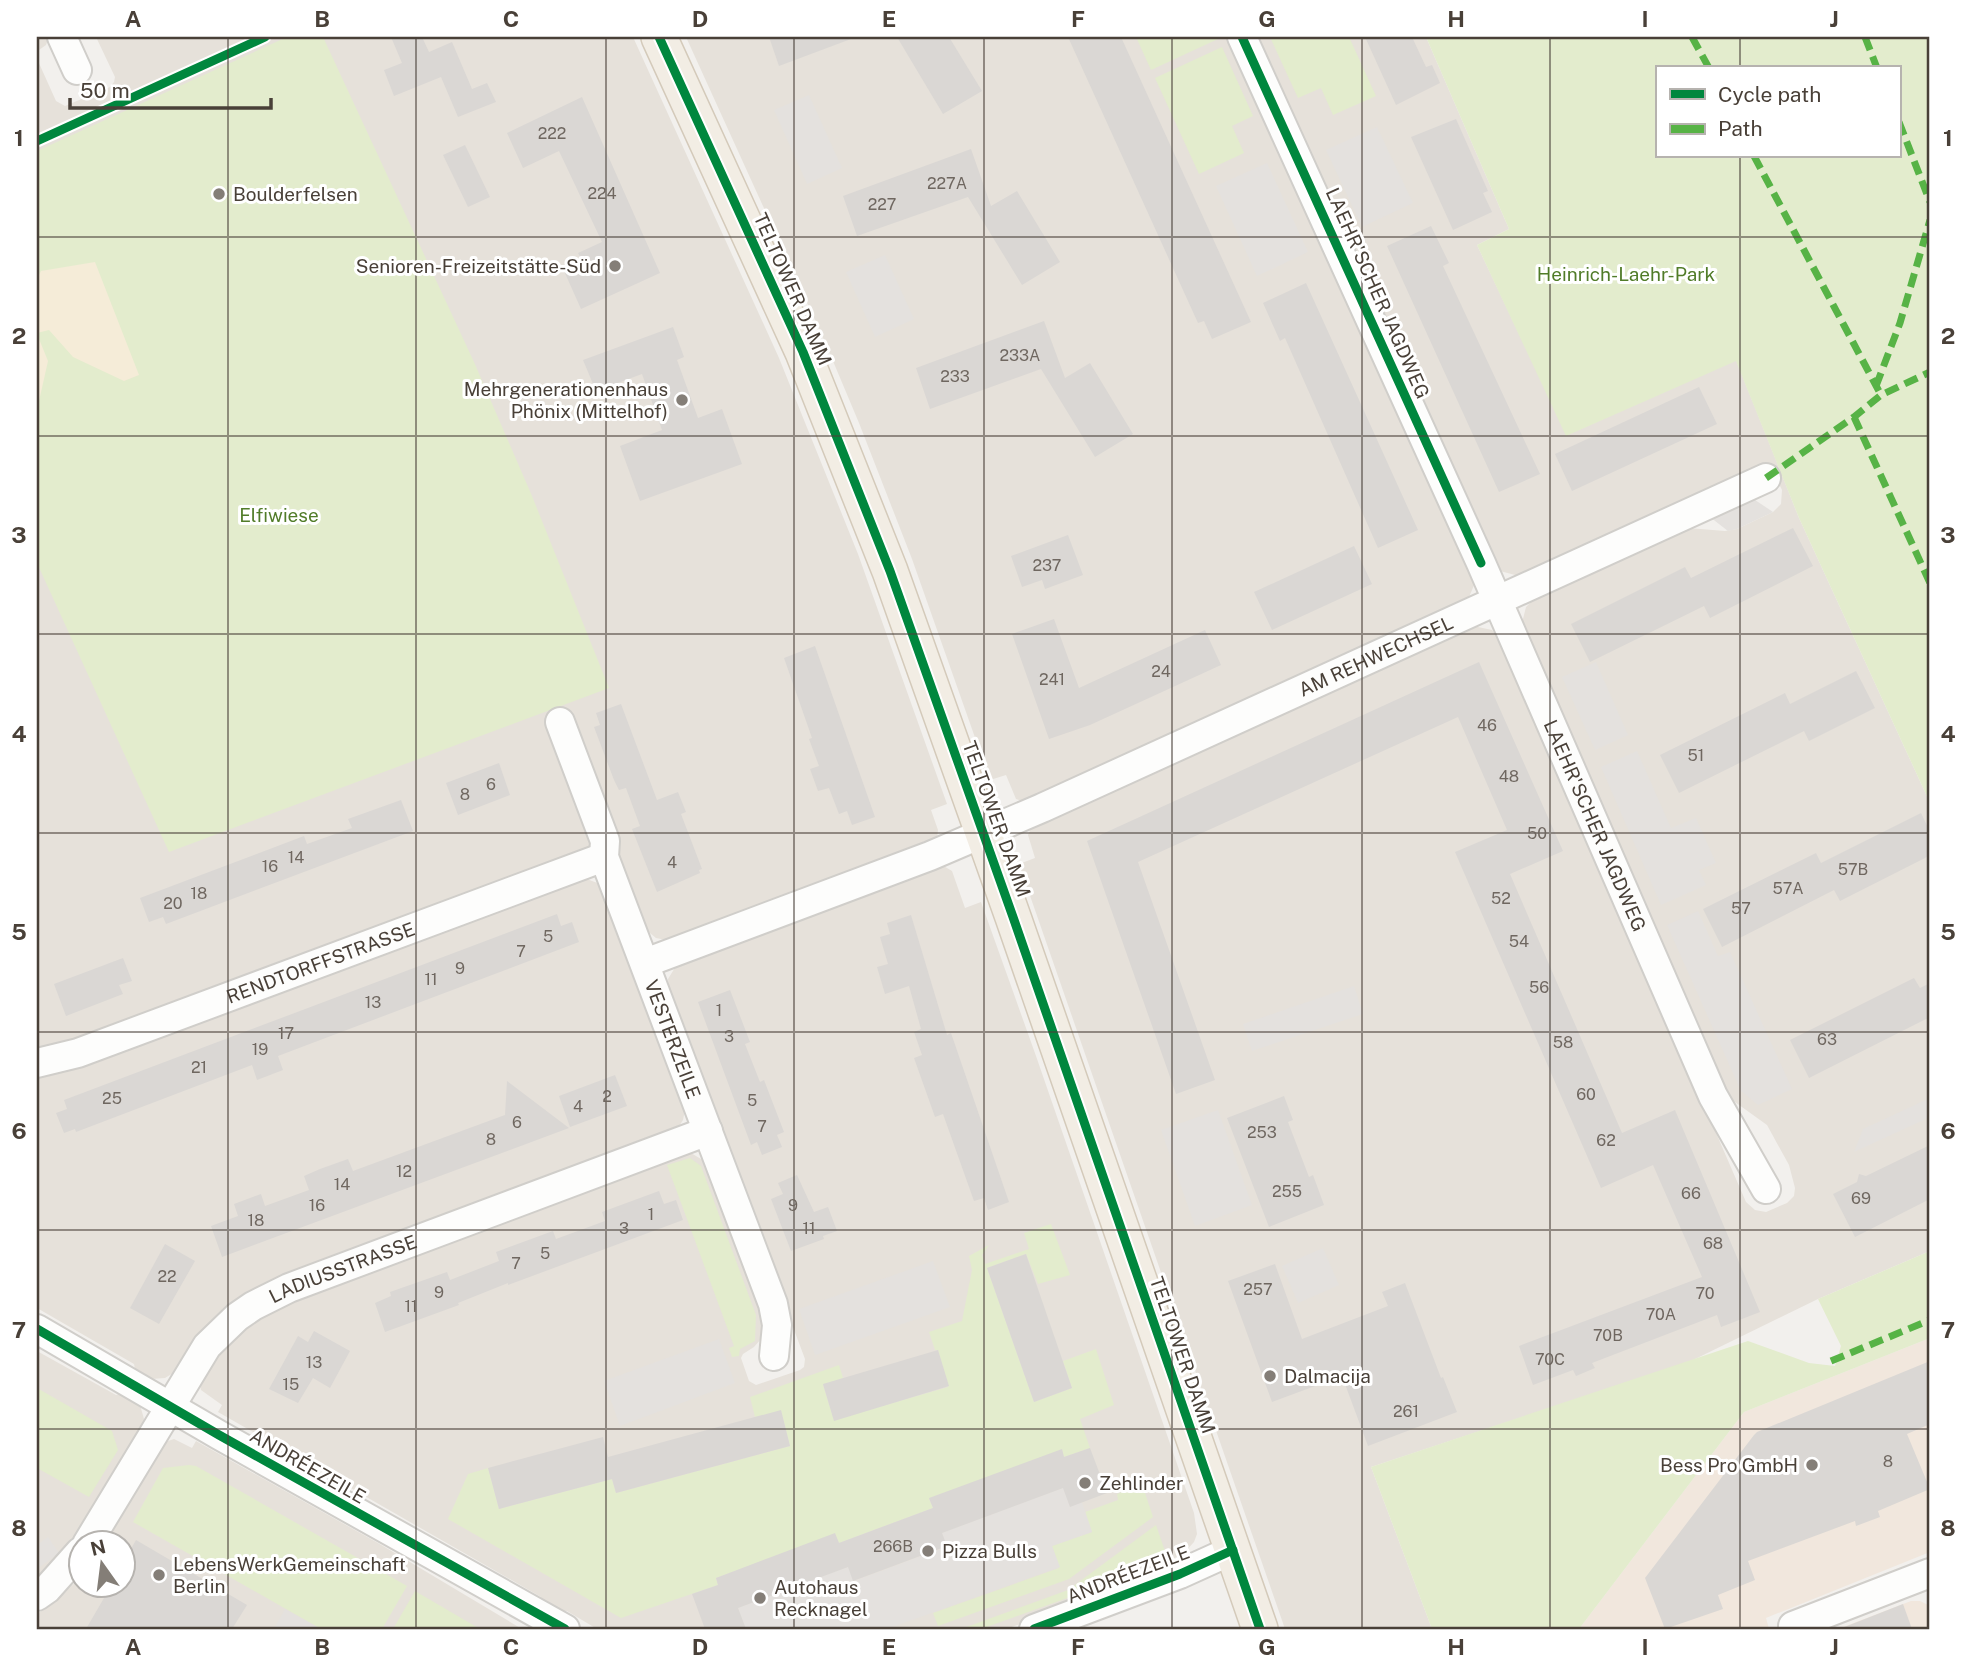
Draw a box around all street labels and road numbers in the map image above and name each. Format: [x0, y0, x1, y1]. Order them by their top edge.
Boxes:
street label: LAEHR'SCHER JAGDWEG [1322, 184, 1434, 402]
street label: TELTOWER DAMM [750, 209, 836, 369]
street label: AM REHWECHSEL [1295, 611, 1456, 701]
street label: LAEHR'SCHER JAGDWEG [1540, 716, 1651, 935]
street label: TELTOWER DAMM [959, 738, 1035, 900]
street label: RENDTORFFSTRASSE [223, 918, 418, 1008]
street label: VESTERZEILE [640, 977, 705, 1102]
street label: LADIUSSTRASSE [265, 1230, 420, 1307]
street label: TELTOWER DAMM [1146, 1274, 1220, 1436]
street label: ANDRÉEZEILE [246, 1424, 370, 1508]
street label: ANDRÉEZEILE [1064, 1540, 1192, 1608]

